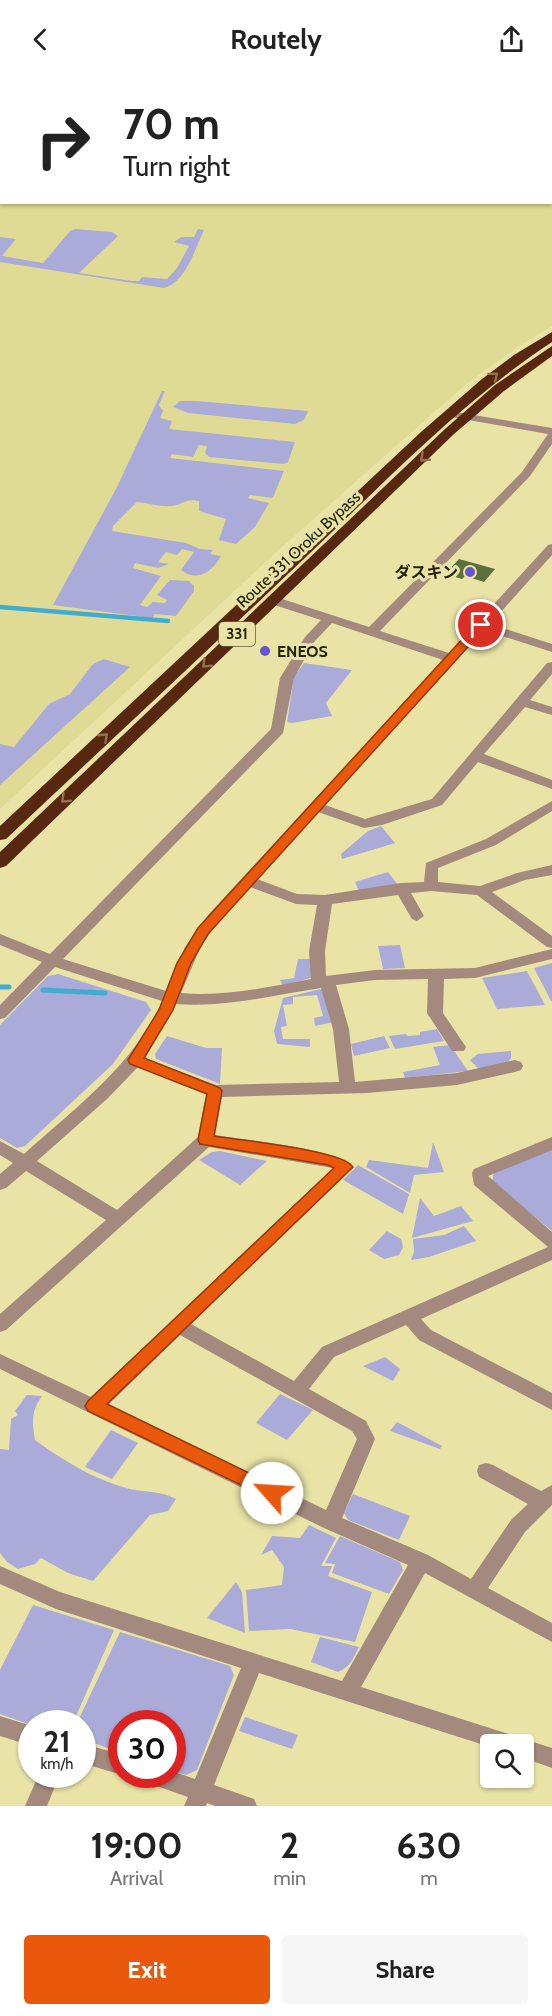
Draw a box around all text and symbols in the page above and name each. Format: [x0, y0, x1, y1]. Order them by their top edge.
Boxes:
icon: back [24, 23, 57, 56]
text: Routely [230, 23, 322, 56]
icon: share [495, 23, 528, 56]
text: 70 m [123, 98, 220, 150]
icon: right [24, 102, 102, 180]
text: Turn right [123, 150, 230, 183]
one-way arrow [487, 373, 498, 384]
one-way arrow [420, 451, 431, 462]
street label: Route 331 Oroku Bypass [233, 487, 364, 612]
place label: ダスキン [394, 563, 458, 582]
marker: ダスキン [463, 565, 477, 579]
pin [455, 599, 506, 650]
icon: arrive [464, 608, 497, 641]
road number: 331 [219, 622, 255, 646]
place label: ENEOS [277, 642, 328, 661]
marker: ENEOS [258, 644, 272, 658]
one-way arrow [202, 656, 213, 667]
one-way arrow [97, 734, 108, 745]
one-way arrow [62, 792, 72, 803]
position arrow [240, 1461, 304, 1525]
speed limit sign: 30 [108, 1710, 186, 1788]
text: 21 [44, 1723, 70, 1760]
map controls [480, 1734, 534, 1788]
button: search [480, 1734, 534, 1788]
text: km/h [41, 1755, 73, 1773]
text: 19:00 [90, 1823, 183, 1867]
text: 2 [280, 1823, 299, 1867]
text: 630 [397, 1823, 462, 1867]
text: Arrival [110, 1866, 163, 1890]
text: min [273, 1866, 306, 1890]
text: m [420, 1866, 438, 1890]
button: Exit [24, 1935, 270, 2004]
button: Share [282, 1935, 528, 2004]

